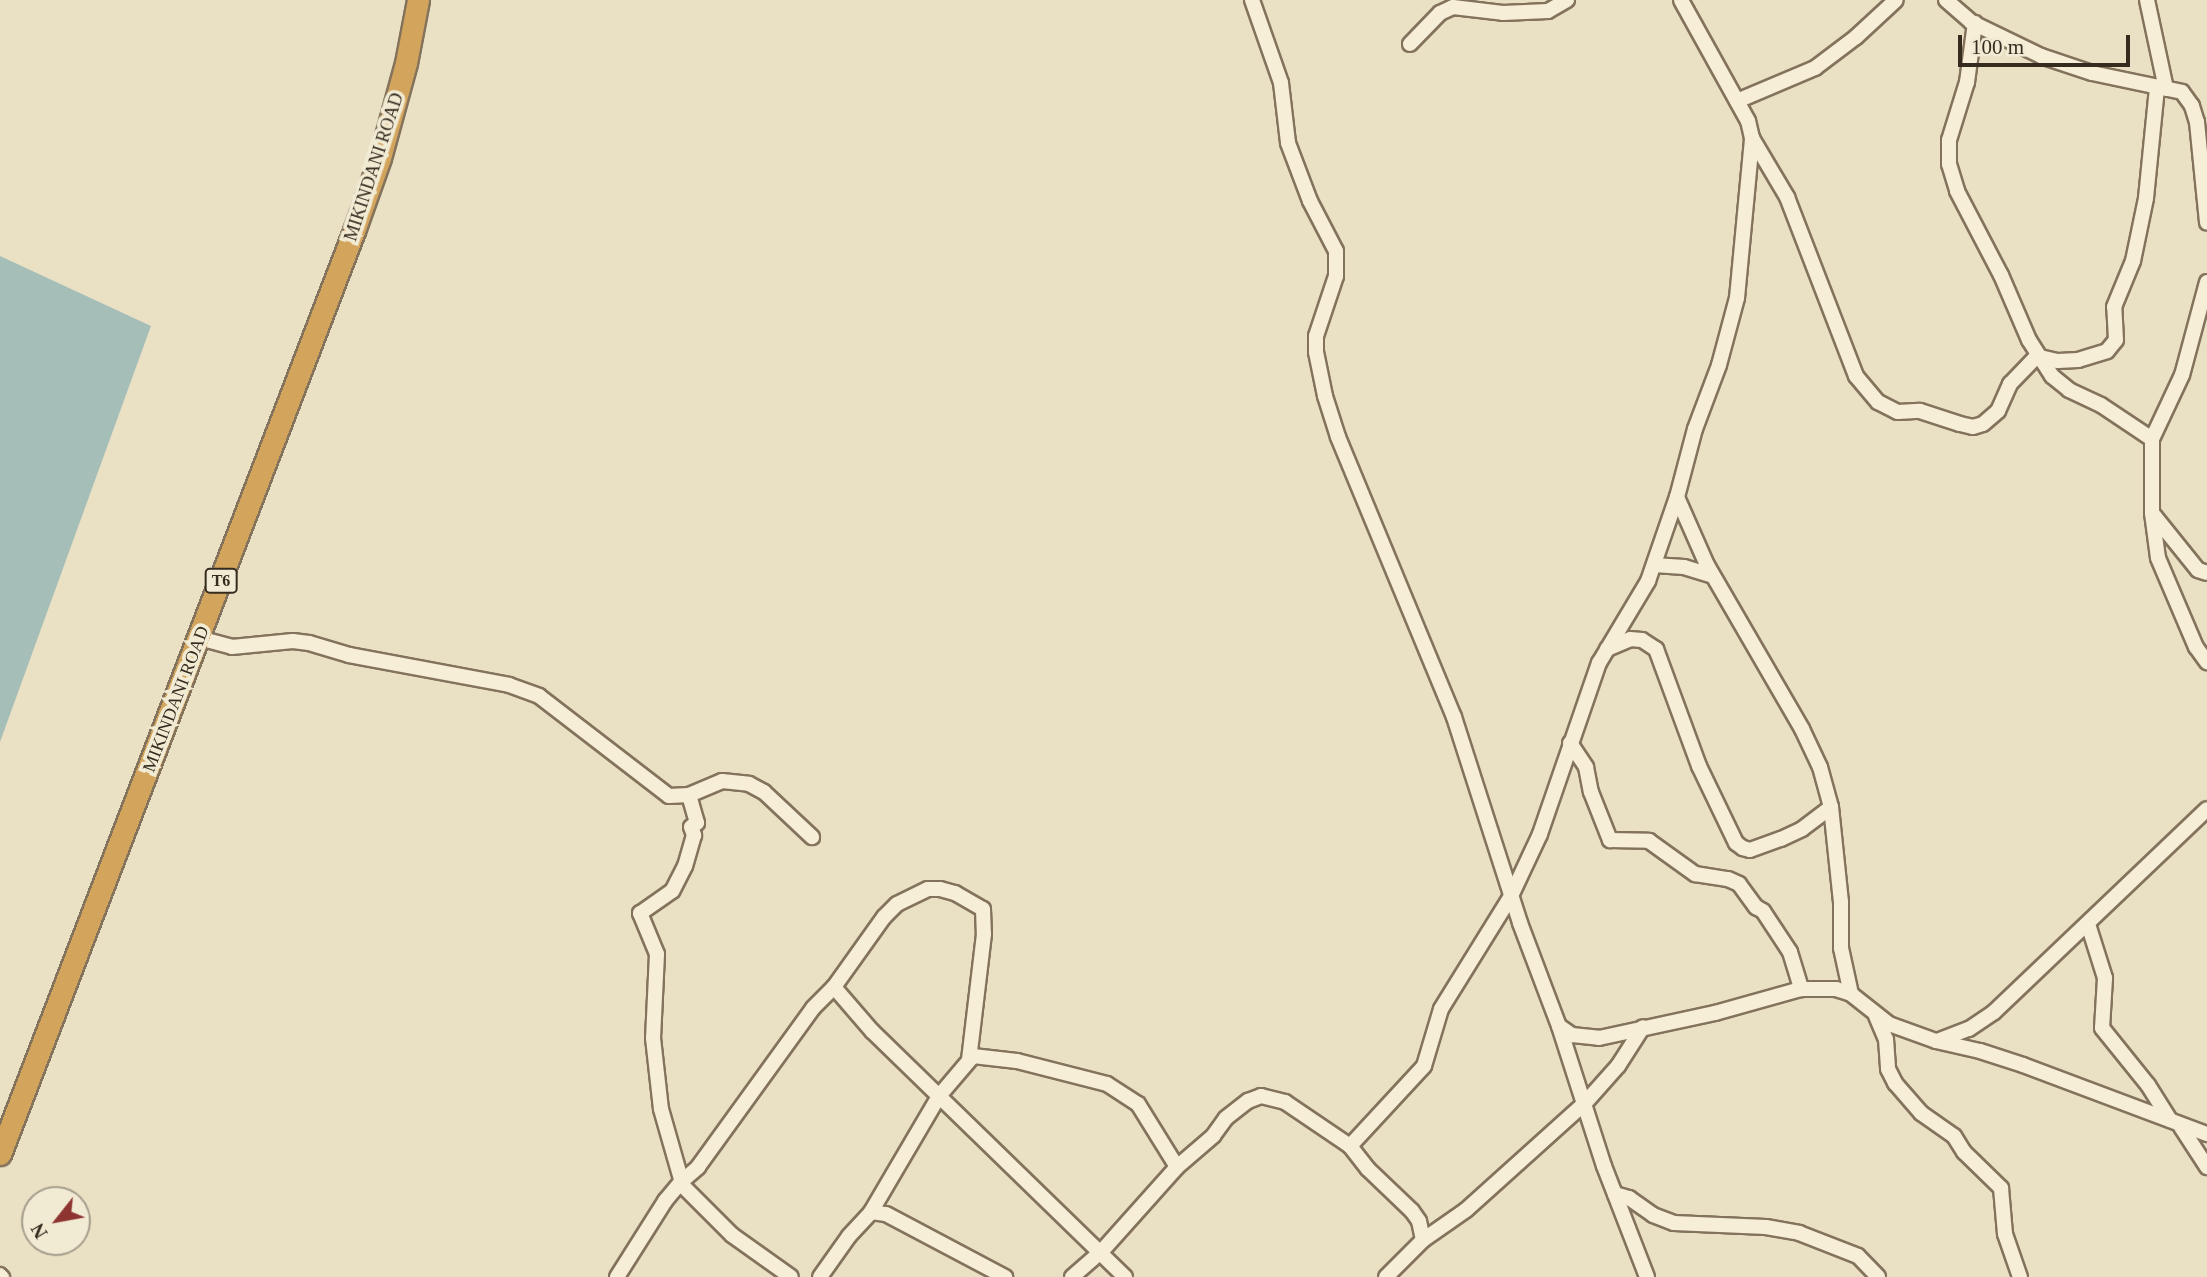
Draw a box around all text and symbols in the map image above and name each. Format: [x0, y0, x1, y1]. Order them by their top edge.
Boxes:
scale bar [1962, 21, 2134, 65]
text: 100 m [1971, 35, 2024, 59]
street label: MIKINDANI ROAD [340, 90, 408, 244]
road number: T6 [204, 568, 238, 594]
street label: MIKINDANI ROAD [138, 623, 214, 775]
north arrow [21, 1186, 91, 1256]
text: N [27, 1220, 52, 1242]

